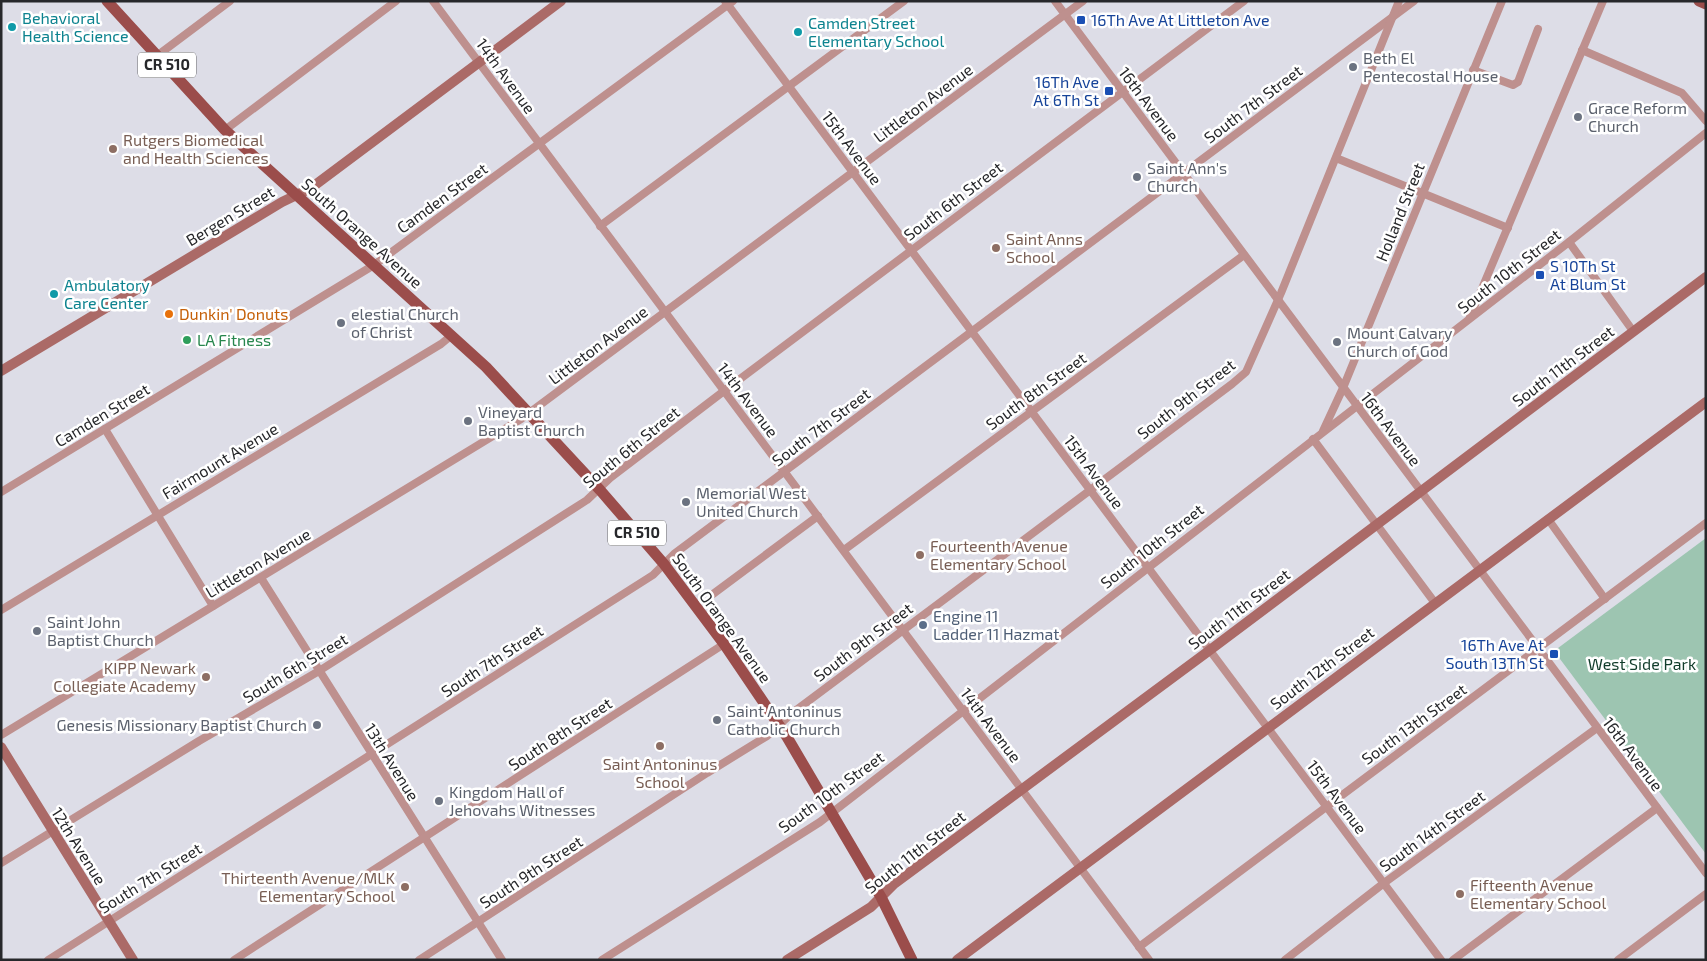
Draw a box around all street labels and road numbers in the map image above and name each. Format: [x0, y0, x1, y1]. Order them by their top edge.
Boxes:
street label: 14th Avenue [473, 34, 540, 117]
road number: CR 510 [138, 52, 196, 78]
street label: Littleton Avenue [869, 59, 976, 146]
street label: South 7th Street [1200, 61, 1305, 147]
street label: 16th Avenue [1115, 63, 1183, 144]
street label: 15th Avenue [819, 107, 886, 188]
street label: South 6th Street [900, 157, 1006, 244]
street label: Camden Street [393, 158, 491, 237]
street label: Holland Street [1371, 160, 1428, 264]
street label: South Orange Avenue [298, 174, 427, 292]
street label: Bergen Street [182, 182, 277, 249]
street label: South 10th Street [1453, 224, 1564, 317]
street label: Littleton Avenue [544, 301, 651, 388]
street label: South 11th Street [1508, 321, 1617, 410]
street label: South 8th Street [982, 348, 1090, 433]
street label: South 9th Street [1133, 355, 1238, 443]
street label: 14th Avenue [714, 359, 783, 441]
street label: Camden Street [51, 379, 153, 450]
street label: South 7th Street [768, 384, 873, 470]
street label: 16th Avenue [1357, 388, 1425, 469]
street label: South 6th Street [579, 402, 683, 491]
street label: Fairmount Avenue [158, 418, 281, 503]
street label: 15th Avenue [1061, 431, 1128, 512]
street label: South 10th Street [1096, 499, 1207, 592]
road number: CR 510 [608, 520, 666, 546]
street label: Littleton Avenue [202, 524, 314, 601]
street label: South Orange Avenue [669, 549, 776, 686]
street label: South 11th Street [1184, 564, 1293, 653]
street label: South 9th Street [810, 598, 916, 685]
street label: South 7th Street [437, 621, 546, 701]
street label: South 12th Street [1266, 622, 1377, 713]
street label: South 6th Street [239, 629, 351, 706]
street label: South 13th Street [1358, 679, 1470, 768]
street label: 14th Avenue [957, 684, 1026, 766]
street label: South 8th Street [505, 693, 615, 774]
street label: 16th Avenue [1599, 713, 1667, 794]
street label: 13th Avenue [361, 720, 424, 804]
street label: South 10th Street [774, 747, 887, 836]
street label: 15th Avenue [1304, 756, 1371, 837]
street label: South 14th Street [1375, 786, 1488, 875]
street label: 12th Avenue [48, 804, 111, 888]
street label: South 11th Street [861, 806, 969, 897]
street label: South 9th Street [476, 831, 586, 912]
street label: South 7th Street [95, 838, 205, 917]

